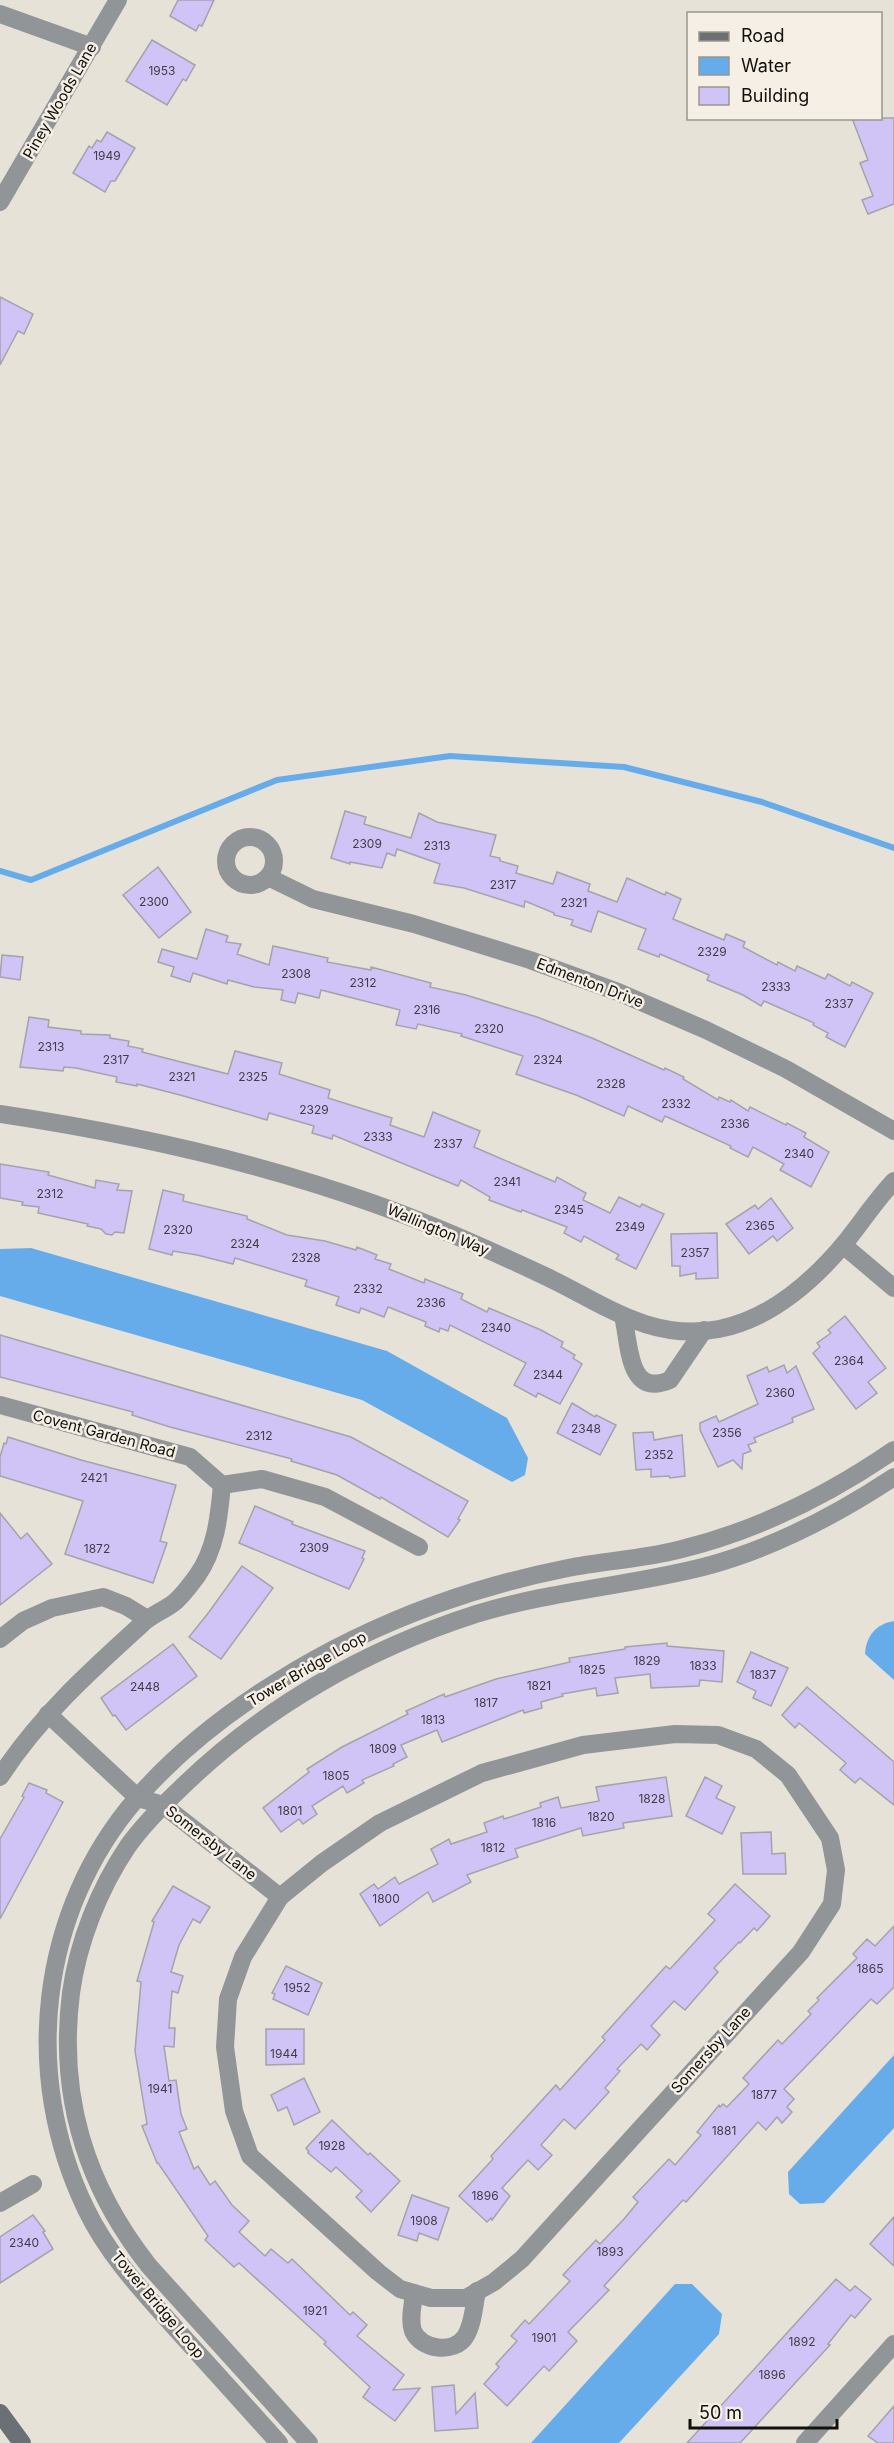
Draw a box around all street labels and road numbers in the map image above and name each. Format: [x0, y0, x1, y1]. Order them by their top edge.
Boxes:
street label: Piney Woods Lane [19, 39, 101, 162]
street label: Edmenton Drive [534, 953, 646, 1012]
street label: Wallington Way [384, 1200, 493, 1260]
street label: Covent Garden Road [31, 1405, 177, 1462]
street label: Tower Bridge Loop [244, 1627, 370, 1710]
street label: Somersby Lane [162, 1801, 261, 1884]
street label: Somersby Lane [667, 2002, 755, 2097]
street label: Tower Bridge Loop [108, 2247, 209, 2362]

